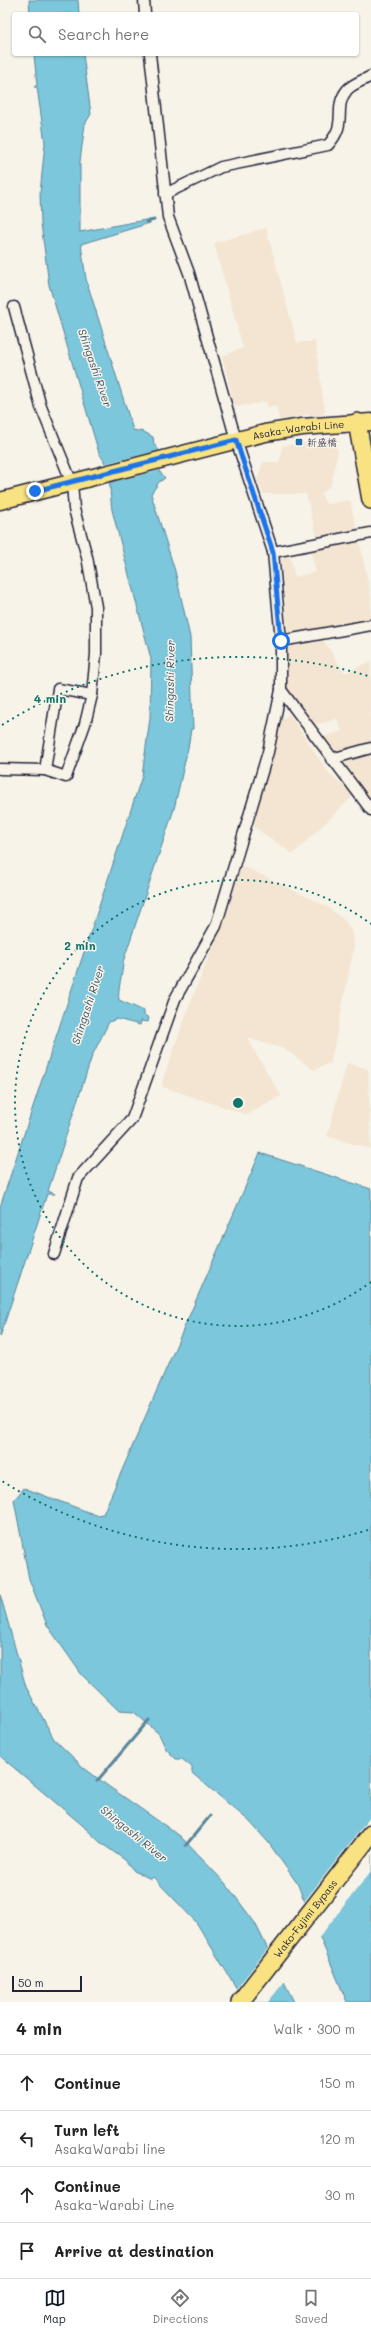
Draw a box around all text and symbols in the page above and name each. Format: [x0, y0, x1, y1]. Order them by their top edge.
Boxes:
search box [12, 12, 359, 56]
icon: search [26, 23, 48, 45]
text: Search here [58, 24, 149, 44]
water label: Shingashi River [75, 327, 116, 410]
street label: Asaka-Warabi Line [251, 417, 345, 443]
place label: 新盛橋 [307, 435, 337, 449]
marker: 新盛橋 [294, 437, 304, 447]
route end [26, 482, 44, 500]
route start [272, 632, 290, 650]
water label: Shingashi River [161, 639, 178, 722]
text: 4 min [34, 690, 66, 706]
text: 2 min [64, 937, 96, 953]
water label: Shingashi River [68, 963, 107, 1046]
centre of rings [231, 1096, 245, 1110]
water label: Shingashi River [98, 1802, 171, 1866]
street label: Wako-Fujimi Bypass [270, 1876, 340, 1961]
scale bar [12, 1974, 82, 1993]
text: 50 m [18, 1975, 44, 1990]
text: 4 min [16, 2017, 62, 2039]
text: Walk · 300 m [273, 2020, 355, 2037]
icon: ahead [16, 2072, 38, 2094]
text: Continue [54, 2073, 121, 2093]
text: 150 m [319, 2074, 355, 2091]
text: Turn left [54, 2120, 119, 2140]
icon: left [16, 2128, 38, 2150]
text: 120 m [319, 2130, 355, 2147]
text: AsakaWarabi line [54, 2140, 165, 2157]
text: Continue [54, 2176, 121, 2196]
icon: ahead [16, 2184, 38, 2206]
text: 30 m [325, 2186, 355, 2203]
text: Asaka-Warabi Line [54, 2196, 175, 2213]
icon: arrive [16, 2240, 38, 2262]
text: Arrive at destination [54, 2241, 214, 2261]
tab: Map [43, 2287, 66, 2326]
tab: Directions [152, 2287, 208, 2326]
tab: Saved [295, 2287, 328, 2326]

